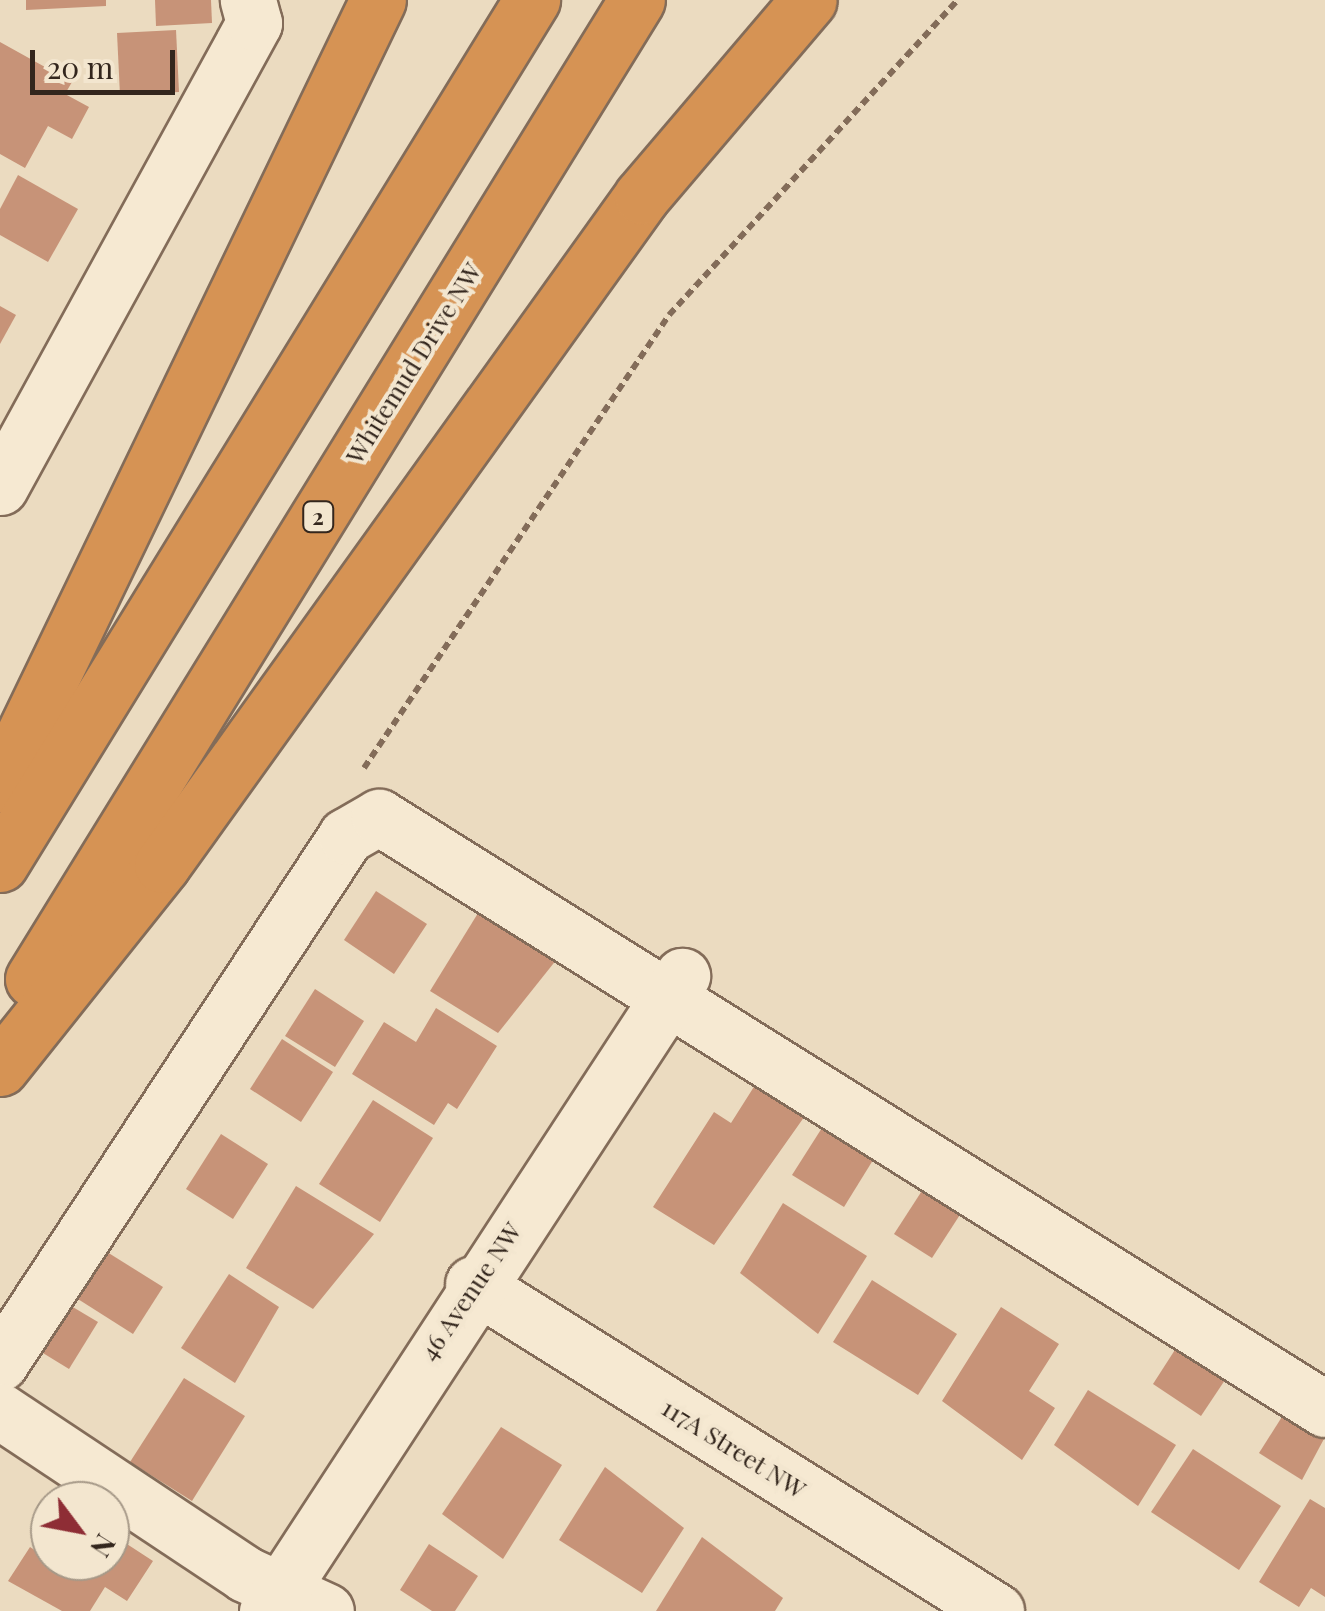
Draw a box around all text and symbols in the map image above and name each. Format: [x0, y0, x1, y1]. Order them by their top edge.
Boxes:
scale bar [35, 30, 180, 92]
text: 20 m [47, 47, 113, 87]
street label: Whitemud Drive NW [339, 257, 487, 469]
road number: 2 [300, 500, 336, 534]
street label: 46 Avenue NW [413, 1216, 527, 1366]
street label: 117A Street NW [656, 1392, 812, 1504]
north arrow [30, 1481, 130, 1581]
text: N [83, 1528, 125, 1564]

